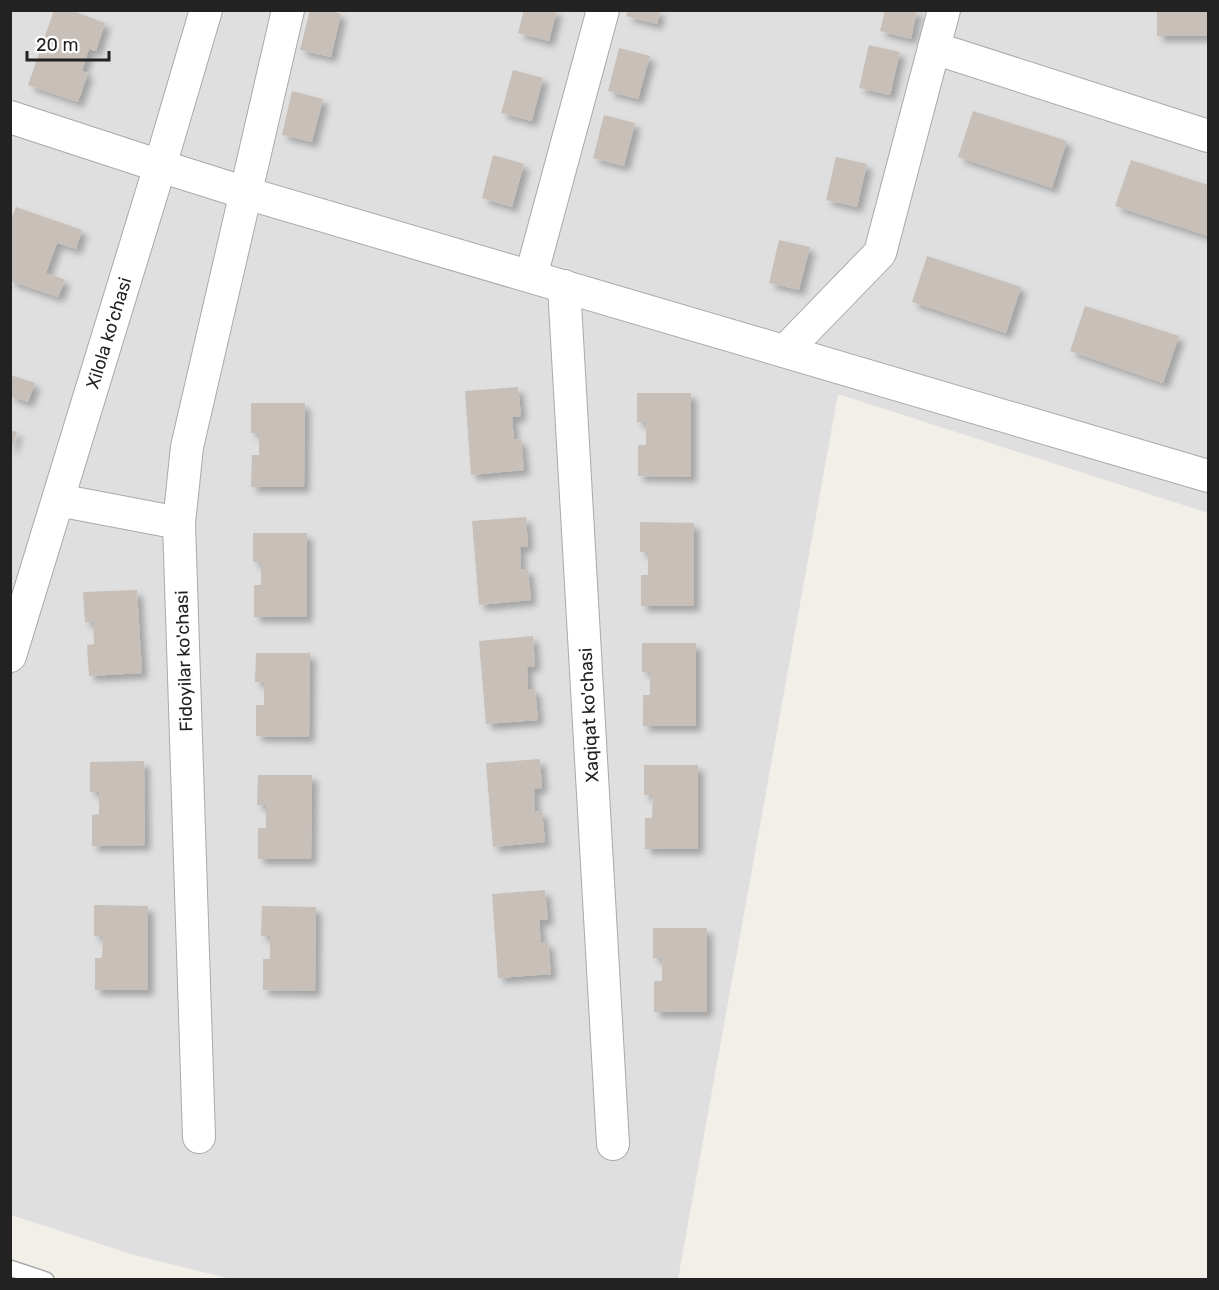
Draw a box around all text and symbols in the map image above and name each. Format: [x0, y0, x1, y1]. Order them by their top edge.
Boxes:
scale bar [27, 24, 110, 62]
text: 20 m [36, 34, 78, 56]
street label: Xilola ko'chasi [82, 275, 136, 391]
street label: Fidoyilar ko'chasi [171, 590, 197, 732]
street label: Xaqiqat ko'chasi [574, 647, 604, 783]

